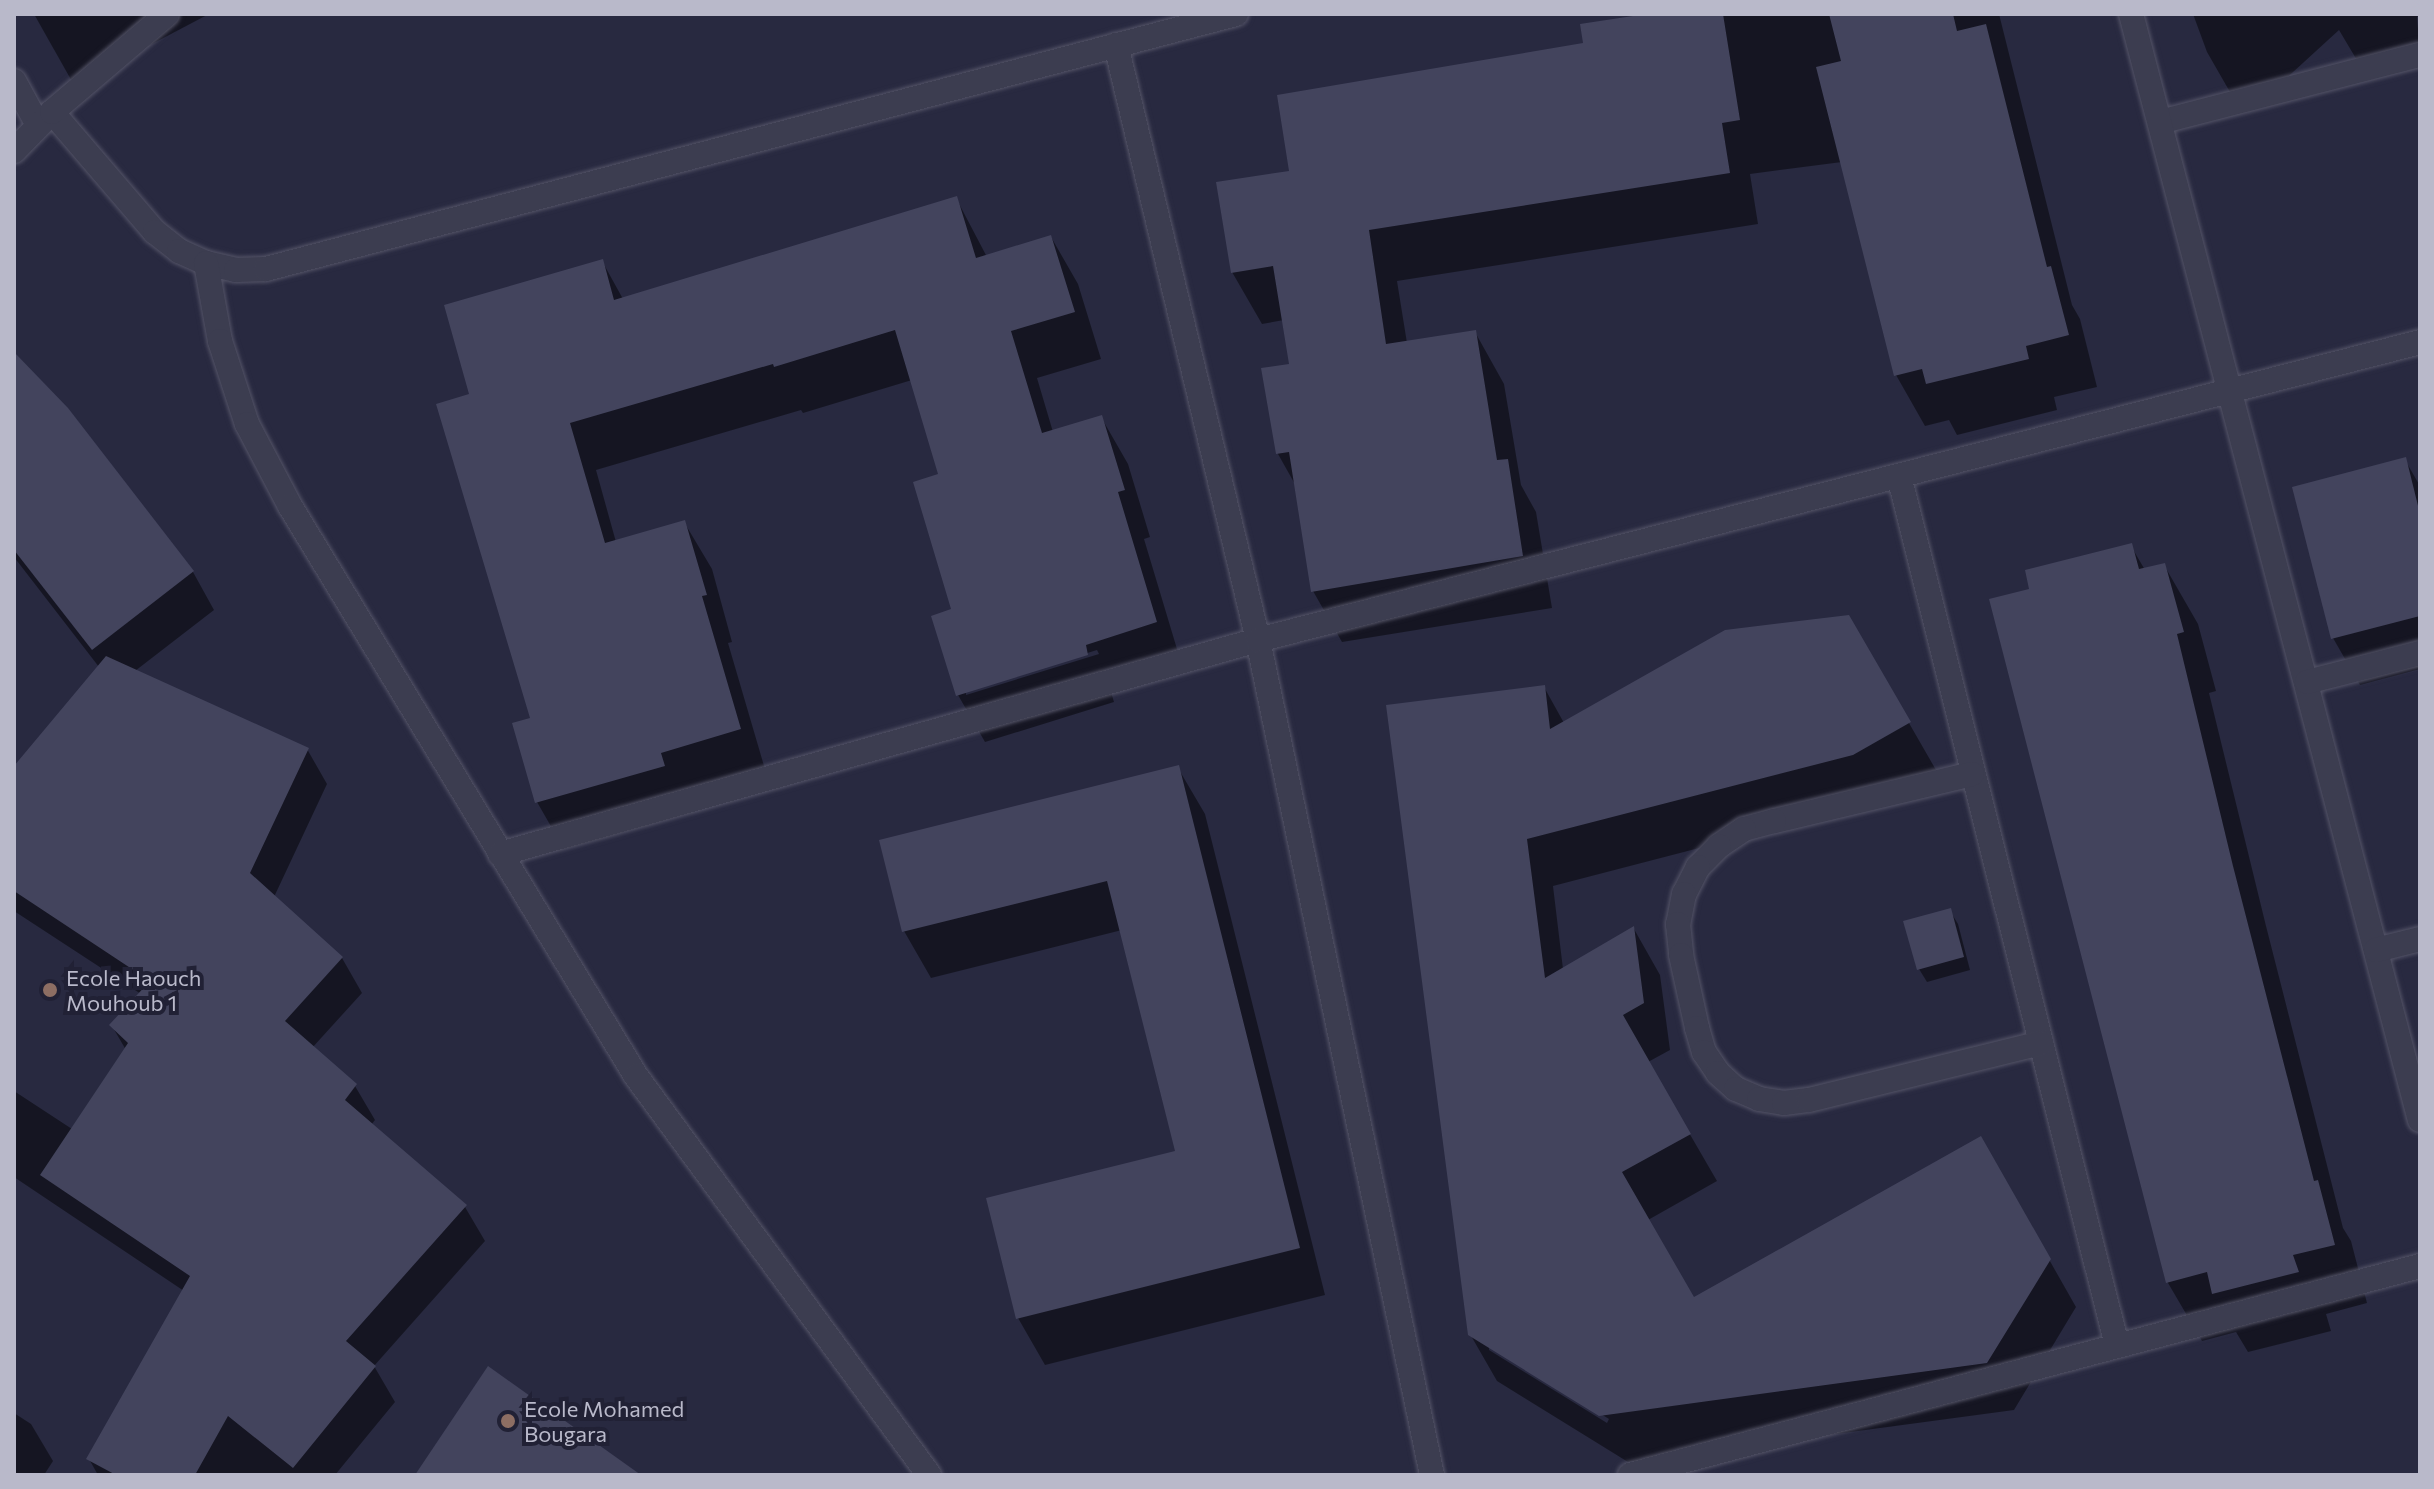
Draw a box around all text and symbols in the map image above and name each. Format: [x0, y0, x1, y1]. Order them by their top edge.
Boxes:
place label: Ecole Haouch Mouhoub 1 [66, 964, 201, 1016]
marker: Ecole Haouch Mouhoub 1 [41, 981, 59, 999]
place label: Ecole Mohamed Bougara [524, 1395, 684, 1446]
marker: Ecole Mohamed Bougara [499, 1412, 517, 1430]

